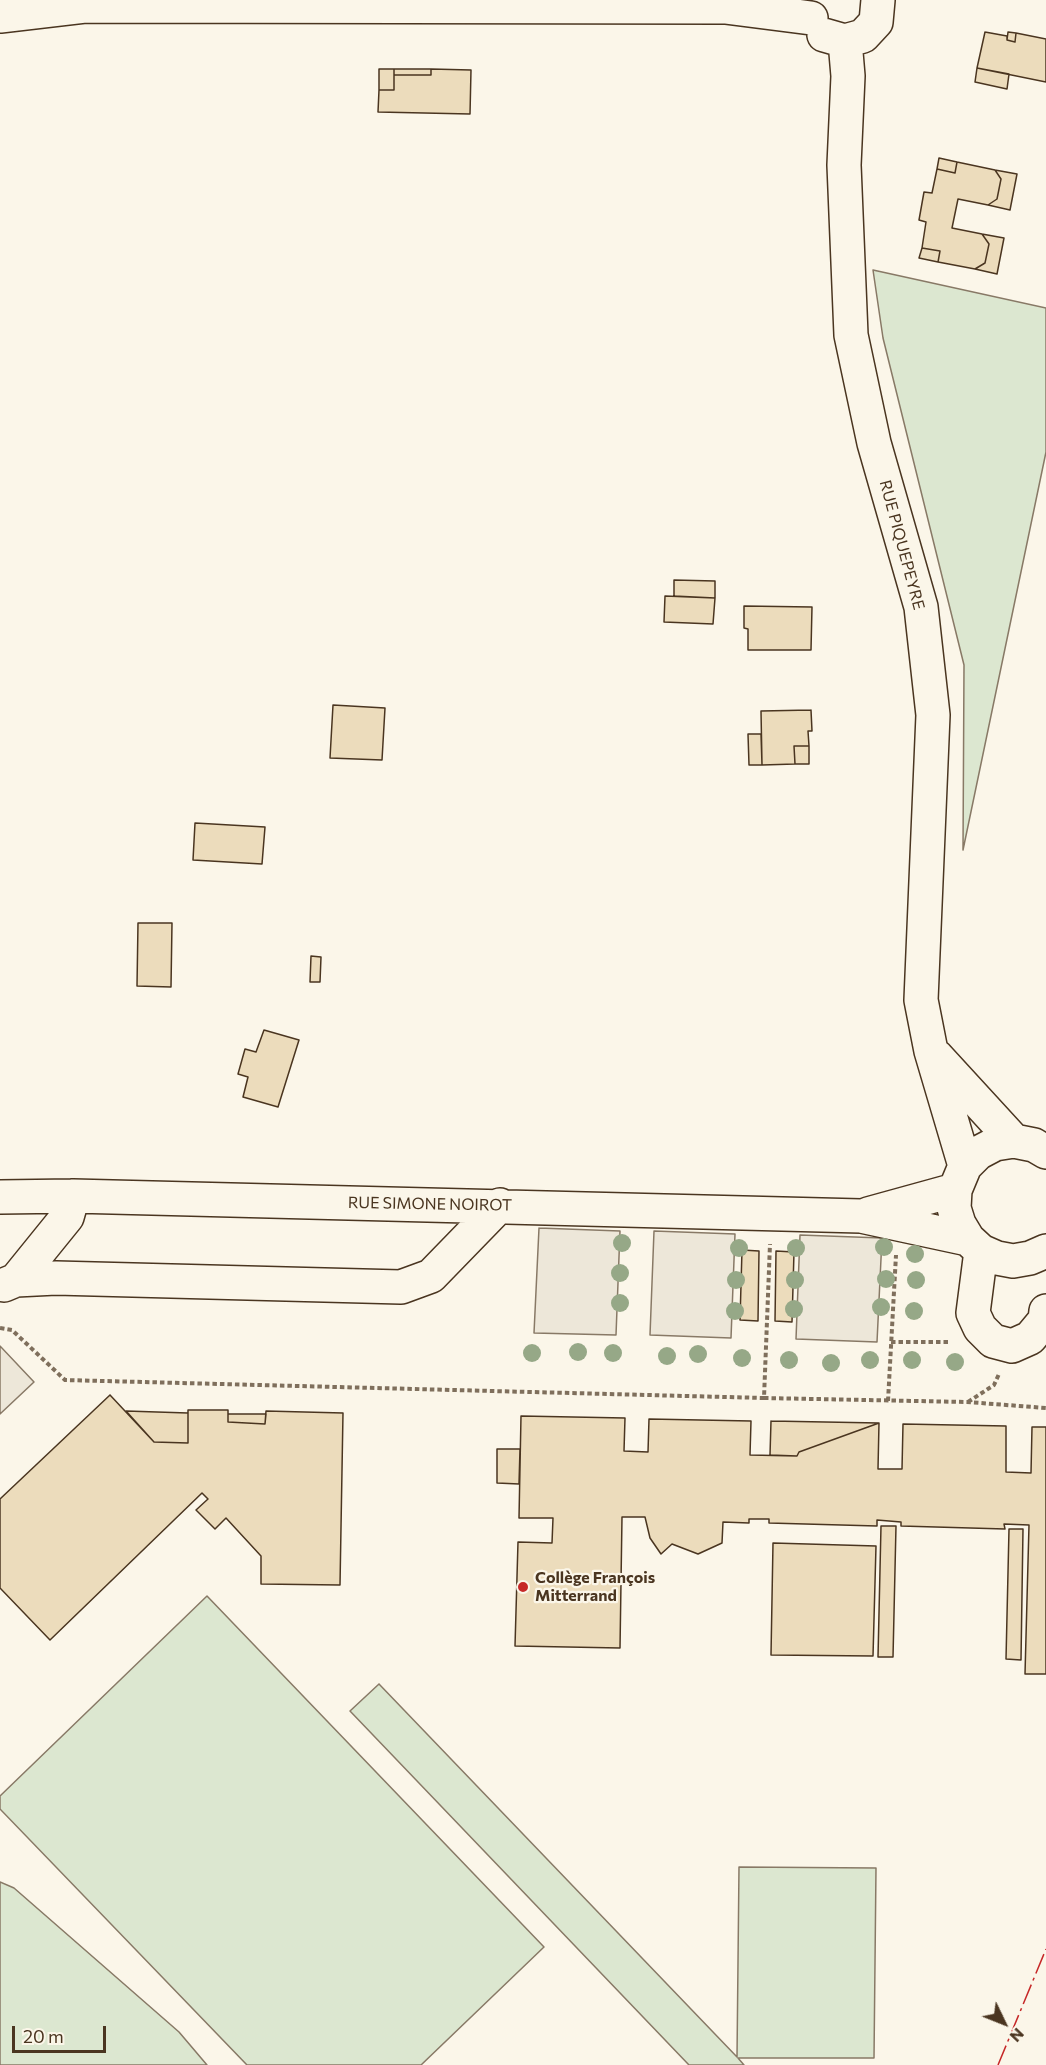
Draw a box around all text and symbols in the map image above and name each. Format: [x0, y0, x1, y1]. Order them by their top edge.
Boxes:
street label: RUE PIQUEPEYRE [875, 478, 929, 612]
street label: RUE SIMONE NOIROT [348, 1193, 512, 1215]
place label: Collège François Mitterrand [535, 1568, 655, 1606]
marker: Collège François Mitterrand [516, 1580, 530, 1594]
north arrow [974, 1993, 1034, 2053]
scale bar [15, 2014, 110, 2052]
text: 20 m [23, 2025, 64, 2047]
text: N [1006, 2025, 1029, 2046]

